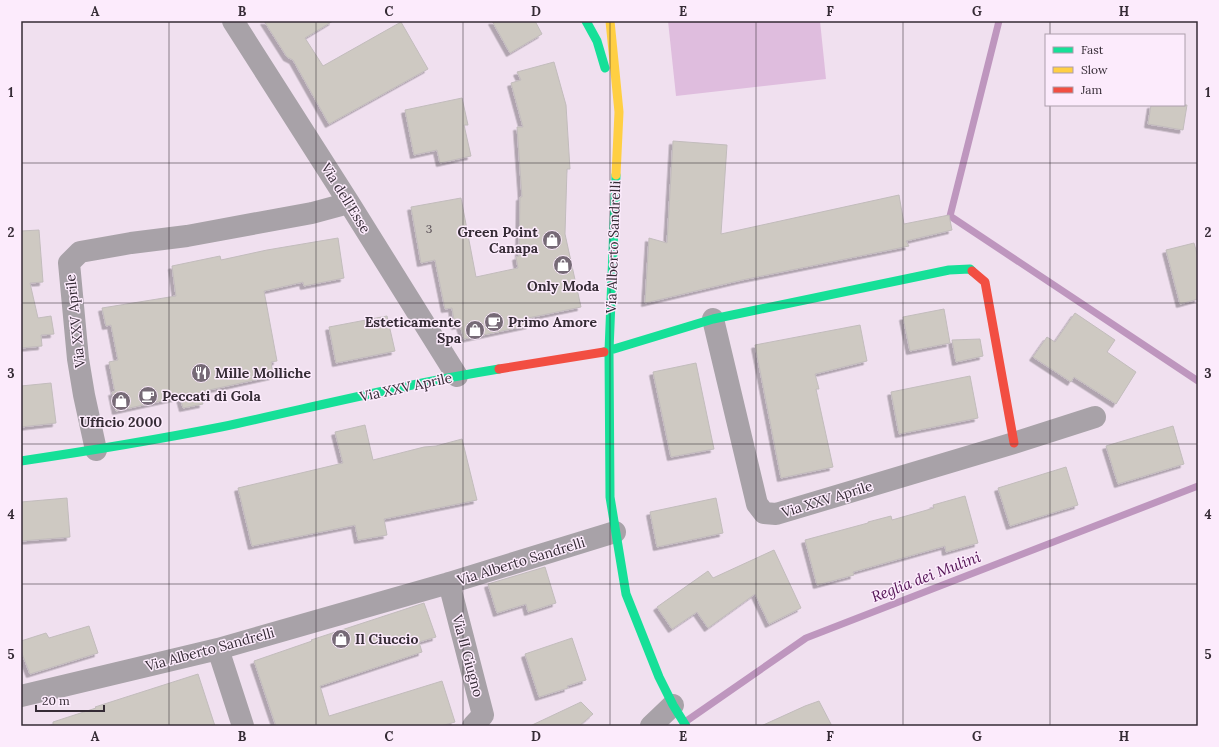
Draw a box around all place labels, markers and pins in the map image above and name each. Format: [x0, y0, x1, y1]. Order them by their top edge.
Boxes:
place label: Green Point Canapa [457, 223, 539, 257]
shop icon: Green Point Canapa [541, 229, 563, 251]
shop icon: Only Moda [552, 254, 574, 276]
place label: Only Moda [527, 277, 600, 295]
cafe icon: Primo Amore [483, 311, 505, 333]
place label: Esteticamente Spa [365, 313, 462, 347]
place label: Primo Amore [508, 313, 597, 331]
shop icon: Esteticamente Spa [464, 319, 486, 341]
restaurant icon: Mille Molliche [190, 362, 212, 384]
place label: Mille Molliche [215, 364, 311, 382]
cafe icon: Peccati di Gola [137, 385, 159, 407]
place label: Peccati di Gola [162, 387, 261, 405]
shop icon: Ufficio 2000 [110, 390, 132, 412]
place label: Ufficio 2000 [80, 413, 162, 431]
shop icon: Il Ciuccio [330, 628, 352, 650]
place label: Il Ciuccio [355, 630, 418, 648]

